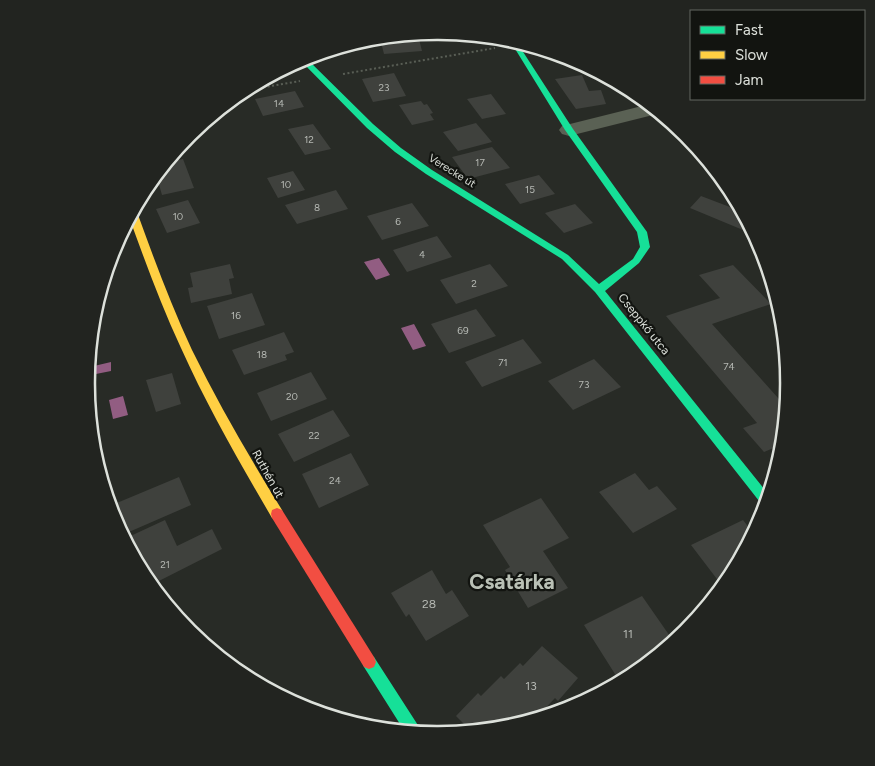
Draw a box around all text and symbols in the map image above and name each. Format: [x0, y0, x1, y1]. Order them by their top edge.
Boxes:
legend [690, 10, 865, 100]
text: Fast [735, 21, 764, 39]
text: Slow [735, 46, 768, 64]
text: Jam [735, 71, 763, 89]
house number: 23 [378, 81, 390, 94]
house number: 14 [274, 97, 284, 110]
house number: 12 [304, 133, 314, 146]
street label: Verecke út [426, 151, 478, 191]
house number: 17 [475, 156, 485, 169]
house number: 10 [281, 178, 291, 191]
house number: 15 [525, 183, 535, 196]
house number: 8 [314, 201, 320, 214]
house number: 10 [173, 210, 183, 223]
house number: 6 [395, 215, 401, 228]
house number: 4 [419, 248, 425, 261]
house number: 2 [471, 277, 477, 290]
street label: Cseppkő utca [615, 291, 673, 357]
house number: 16 [231, 309, 241, 322]
house number: 69 [457, 324, 469, 337]
house number: 18 [257, 348, 267, 361]
house number: 71 [498, 356, 508, 369]
house number: 74 [723, 360, 735, 373]
house number: 73 [579, 378, 589, 391]
house number: 20 [286, 390, 298, 403]
house number: 22 [308, 429, 320, 442]
street label: Ruthén út [249, 447, 287, 501]
house number: 24 [329, 474, 341, 487]
house number: 21 [160, 558, 170, 571]
district label: Csatárka [469, 569, 555, 594]
house number: 28 [422, 597, 436, 611]
house number: 11 [623, 627, 633, 641]
house number: 13 [525, 679, 537, 693]

